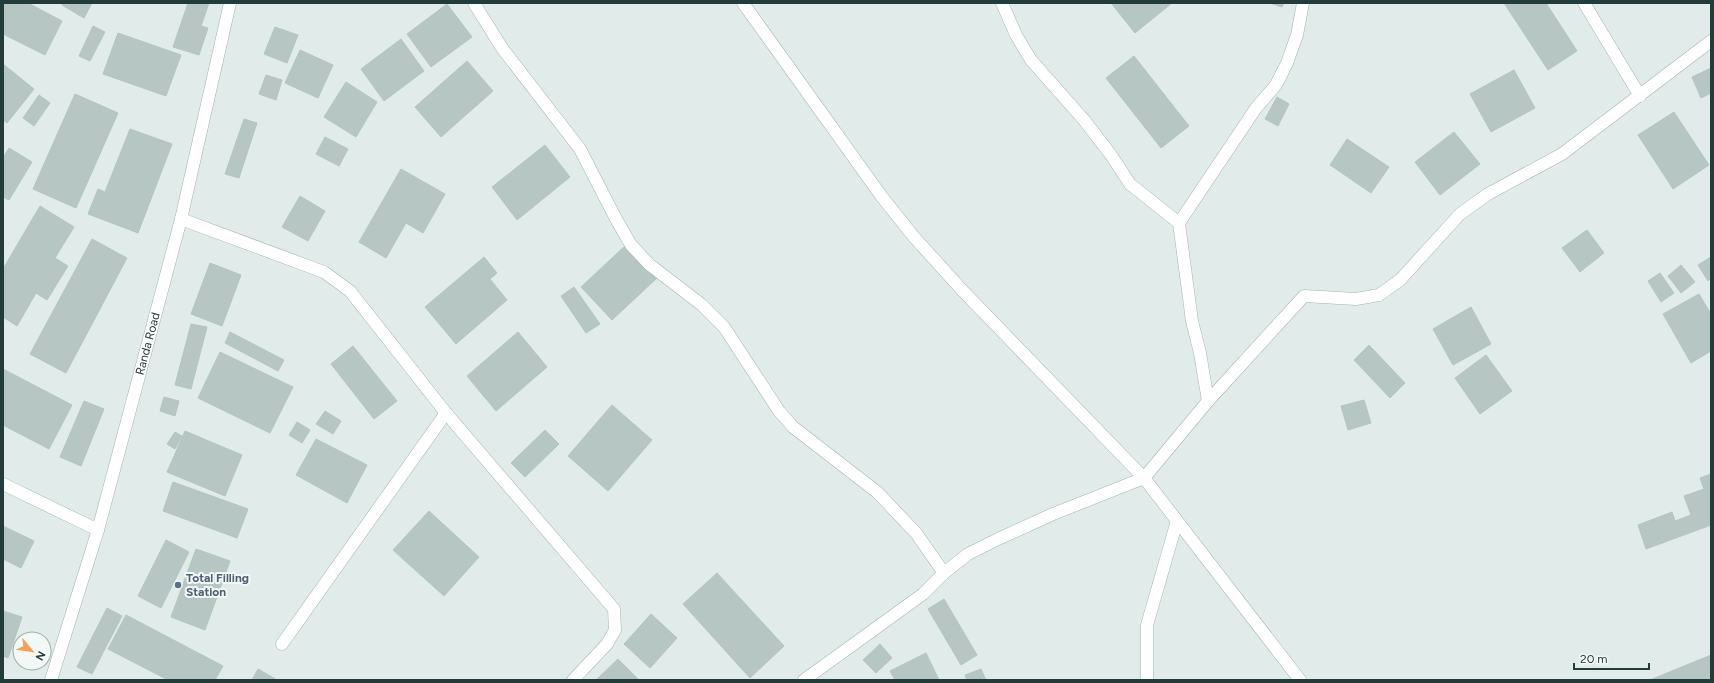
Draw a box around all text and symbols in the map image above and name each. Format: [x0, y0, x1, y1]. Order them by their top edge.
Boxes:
street label: Randa Road [133, 311, 163, 377]
place label: Total Filling Station [186, 571, 249, 599]
marker: Total Filling Station [173, 580, 183, 590]
north arrow [12, 631, 52, 671]
scale bar [1574, 645, 1649, 671]
text: N [33, 649, 48, 662]
text: 20 m [1580, 652, 1608, 666]

